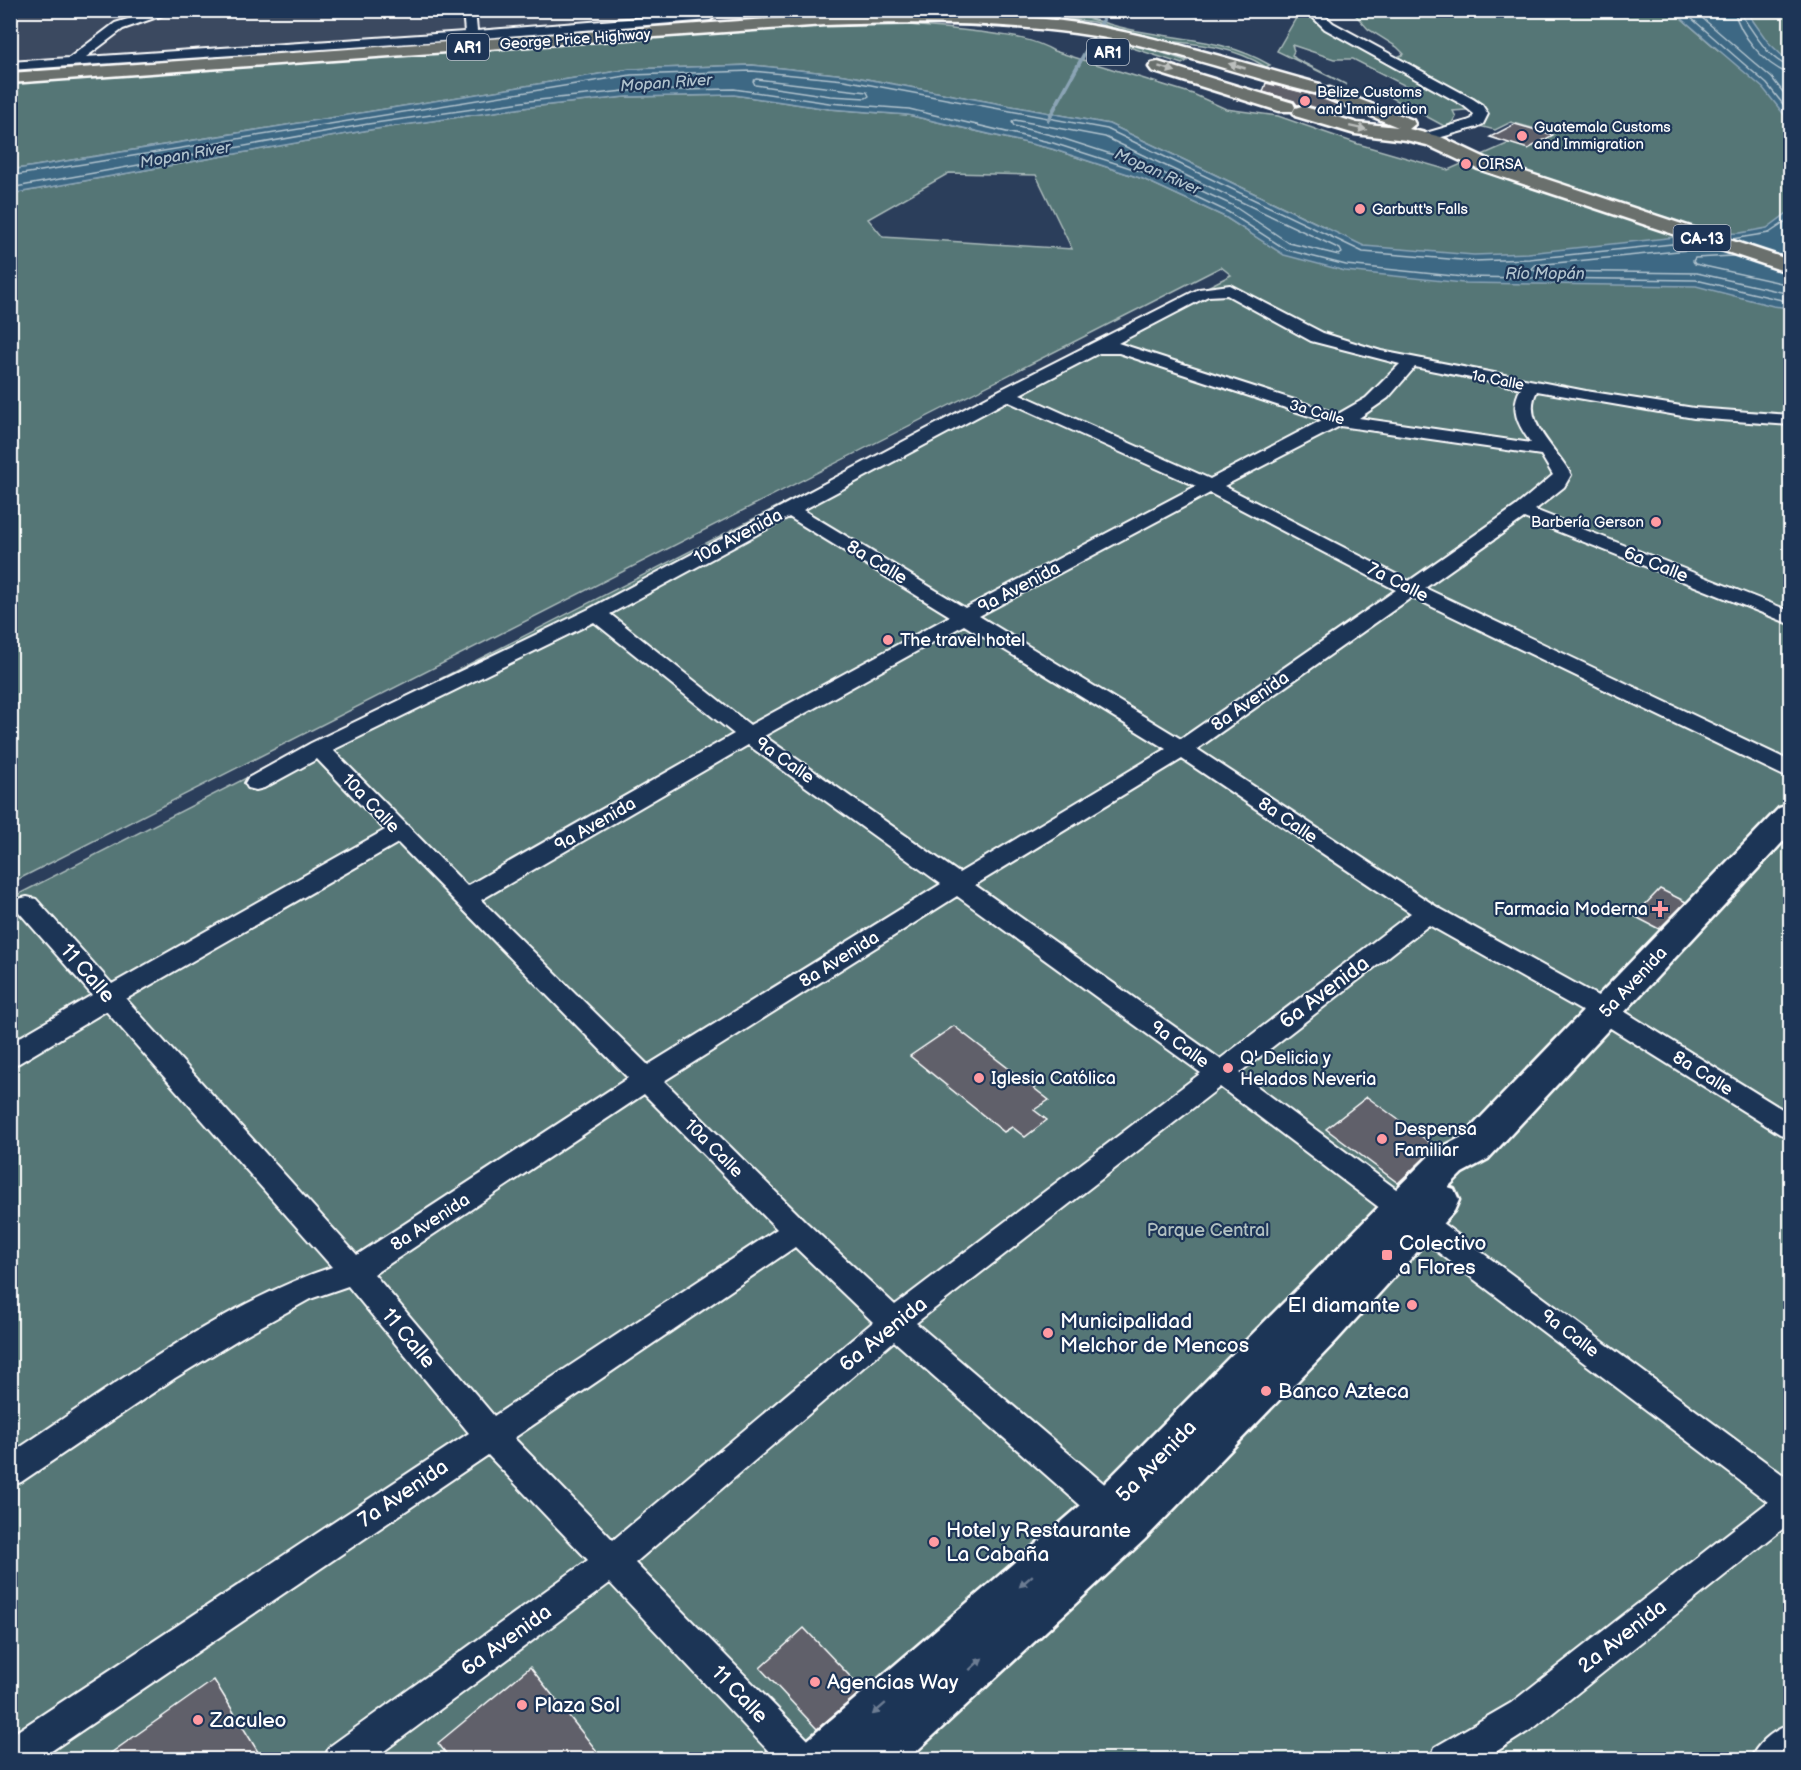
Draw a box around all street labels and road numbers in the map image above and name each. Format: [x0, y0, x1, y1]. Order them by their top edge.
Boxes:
street label: George Price Highway [499, 25, 651, 54]
road number: AR1 [447, 34, 489, 60]
road number: AR1 [1087, 39, 1129, 65]
road number: CA-13 [1674, 225, 1730, 251]
street label: 1a Calle [1470, 366, 1526, 395]
street label: 3a Calle [1287, 396, 1347, 429]
street label: 10a Avenida [690, 504, 786, 569]
street label: 8a Calle [843, 536, 911, 589]
street label: 6a Calle [1621, 542, 1691, 587]
street label: 9a Avenida [975, 557, 1064, 618]
street label: 7a Calle [1364, 558, 1432, 607]
street label: 8a Avenida [1207, 667, 1293, 736]
street label: 9a Calle [751, 733, 818, 788]
street label: 10a Calle [337, 769, 404, 838]
street label: 9a Avenida [551, 793, 639, 856]
street label: 8a Calle [1254, 793, 1322, 848]
street label: 8a Avenida [796, 927, 883, 992]
street label: 11 Calle [55, 939, 120, 1008]
street label: 5a Avenida [1595, 942, 1672, 1022]
street label: 6a Avenida [1275, 951, 1374, 1034]
street label: 9a Calle [1146, 1016, 1213, 1073]
street label: 8a Calle [1669, 1047, 1737, 1100]
street label: 10a Calle [680, 1115, 748, 1182]
street label: 8a Avenida [387, 1189, 474, 1256]
street label: 6a Avenida [834, 1291, 932, 1377]
street label: 11 Calle [376, 1303, 441, 1373]
street label: 9a Calle [1537, 1305, 1603, 1362]
street label: 5a Avenida [1111, 1415, 1202, 1508]
street label: 7a Avenida [354, 1454, 453, 1533]
street label: 2a Avenida [1573, 1594, 1671, 1679]
street label: 6a Avenida [456, 1599, 556, 1682]
street label: 11 Calle [706, 1660, 773, 1728]

